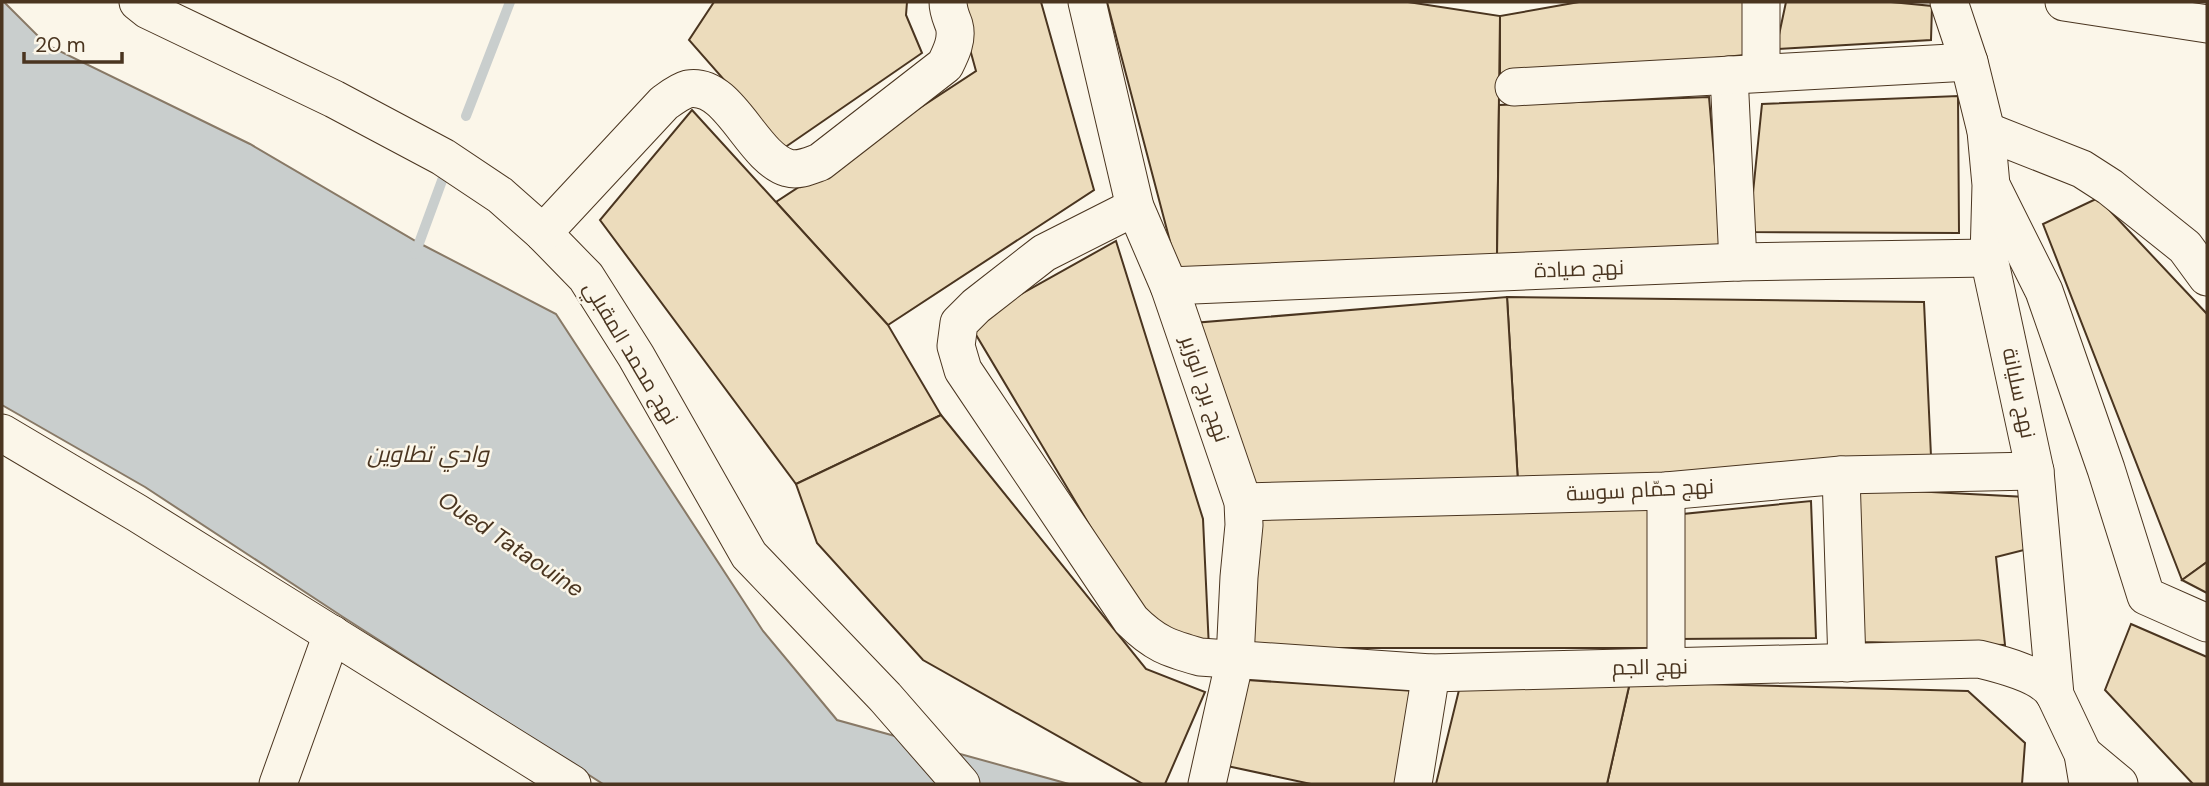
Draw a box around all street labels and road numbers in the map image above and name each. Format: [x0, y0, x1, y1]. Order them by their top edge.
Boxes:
street label: نهج صيادة [1533, 253, 1625, 285]
street label: نهج محمد المقبلي [575, 276, 685, 431]
street label: نهج برج الوزير [1173, 331, 1236, 446]
street label: نهج سليانة [1996, 345, 2042, 441]
street label: نهج حمّام سوسة [1565, 472, 1715, 508]
street label: نهج الجم [1612, 652, 1688, 682]

